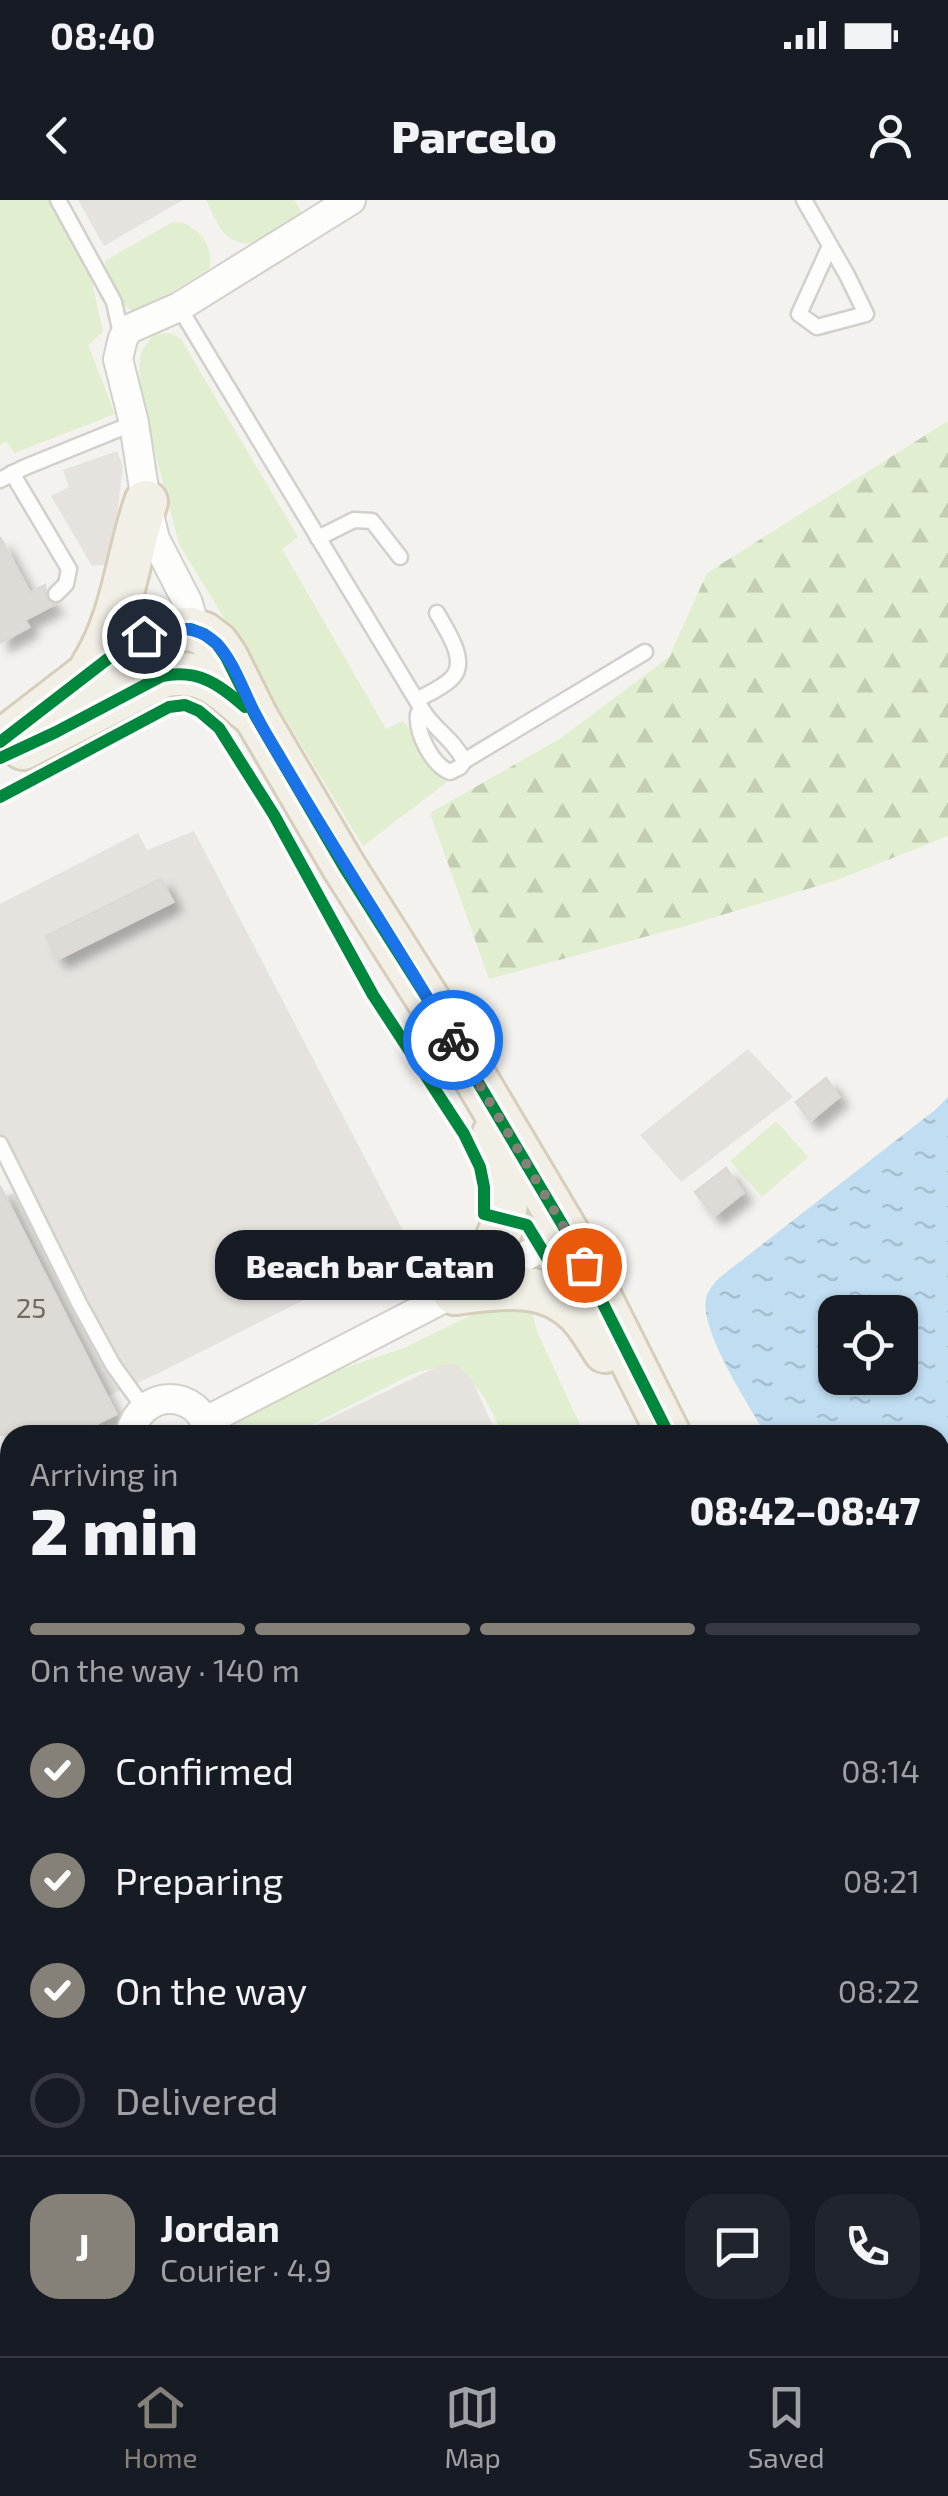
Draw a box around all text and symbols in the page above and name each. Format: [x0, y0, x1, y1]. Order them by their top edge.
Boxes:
text: 08:40 [50, 12, 156, 58]
icon: back [30, 108, 85, 163]
text: Parcelo [391, 108, 557, 162]
icon: person [863, 108, 918, 163]
pin [102, 594, 187, 679]
icon: home [117, 609, 172, 664]
courier [403, 990, 503, 1090]
icon: bike [426, 1013, 481, 1068]
pin [542, 1223, 627, 1308]
callout: Beach bar Catan [214, 1230, 524, 1300]
icon: bag [557, 1238, 612, 1293]
text: Beach bar Catan [246, 1246, 494, 1284]
house number: 25 [16, 1290, 46, 1324]
map controls [818, 1295, 918, 1395]
button: locate [818, 1295, 918, 1395]
text: Arriving in [30, 1454, 179, 1492]
text: 08:42–08:47 [690, 1487, 920, 1533]
text: 2 min [30, 1490, 198, 1568]
text: On the way · 140 m [30, 1650, 300, 1688]
icon: check [30, 1743, 85, 1798]
text: Confirmed [115, 1747, 294, 1793]
text: 08:14 [841, 1751, 920, 1789]
icon: check [30, 1853, 85, 1908]
text: Preparing [115, 1857, 283, 1903]
text: 08:21 [843, 1861, 920, 1899]
icon: check [30, 1963, 85, 2018]
text: On the way [115, 1967, 307, 2013]
text: 08:22 [838, 1971, 920, 2009]
text: Delivered [115, 2077, 279, 2123]
button: chat [685, 2194, 790, 2299]
button: phone [815, 2194, 920, 2299]
text: Jordan [160, 2204, 280, 2250]
text: J [75, 2223, 90, 2269]
text: Courier · 4.9 [160, 2250, 332, 2288]
tab: Home [123, 2380, 198, 2474]
tab: Map [445, 2380, 501, 2474]
tab: Saved [748, 2380, 825, 2474]

